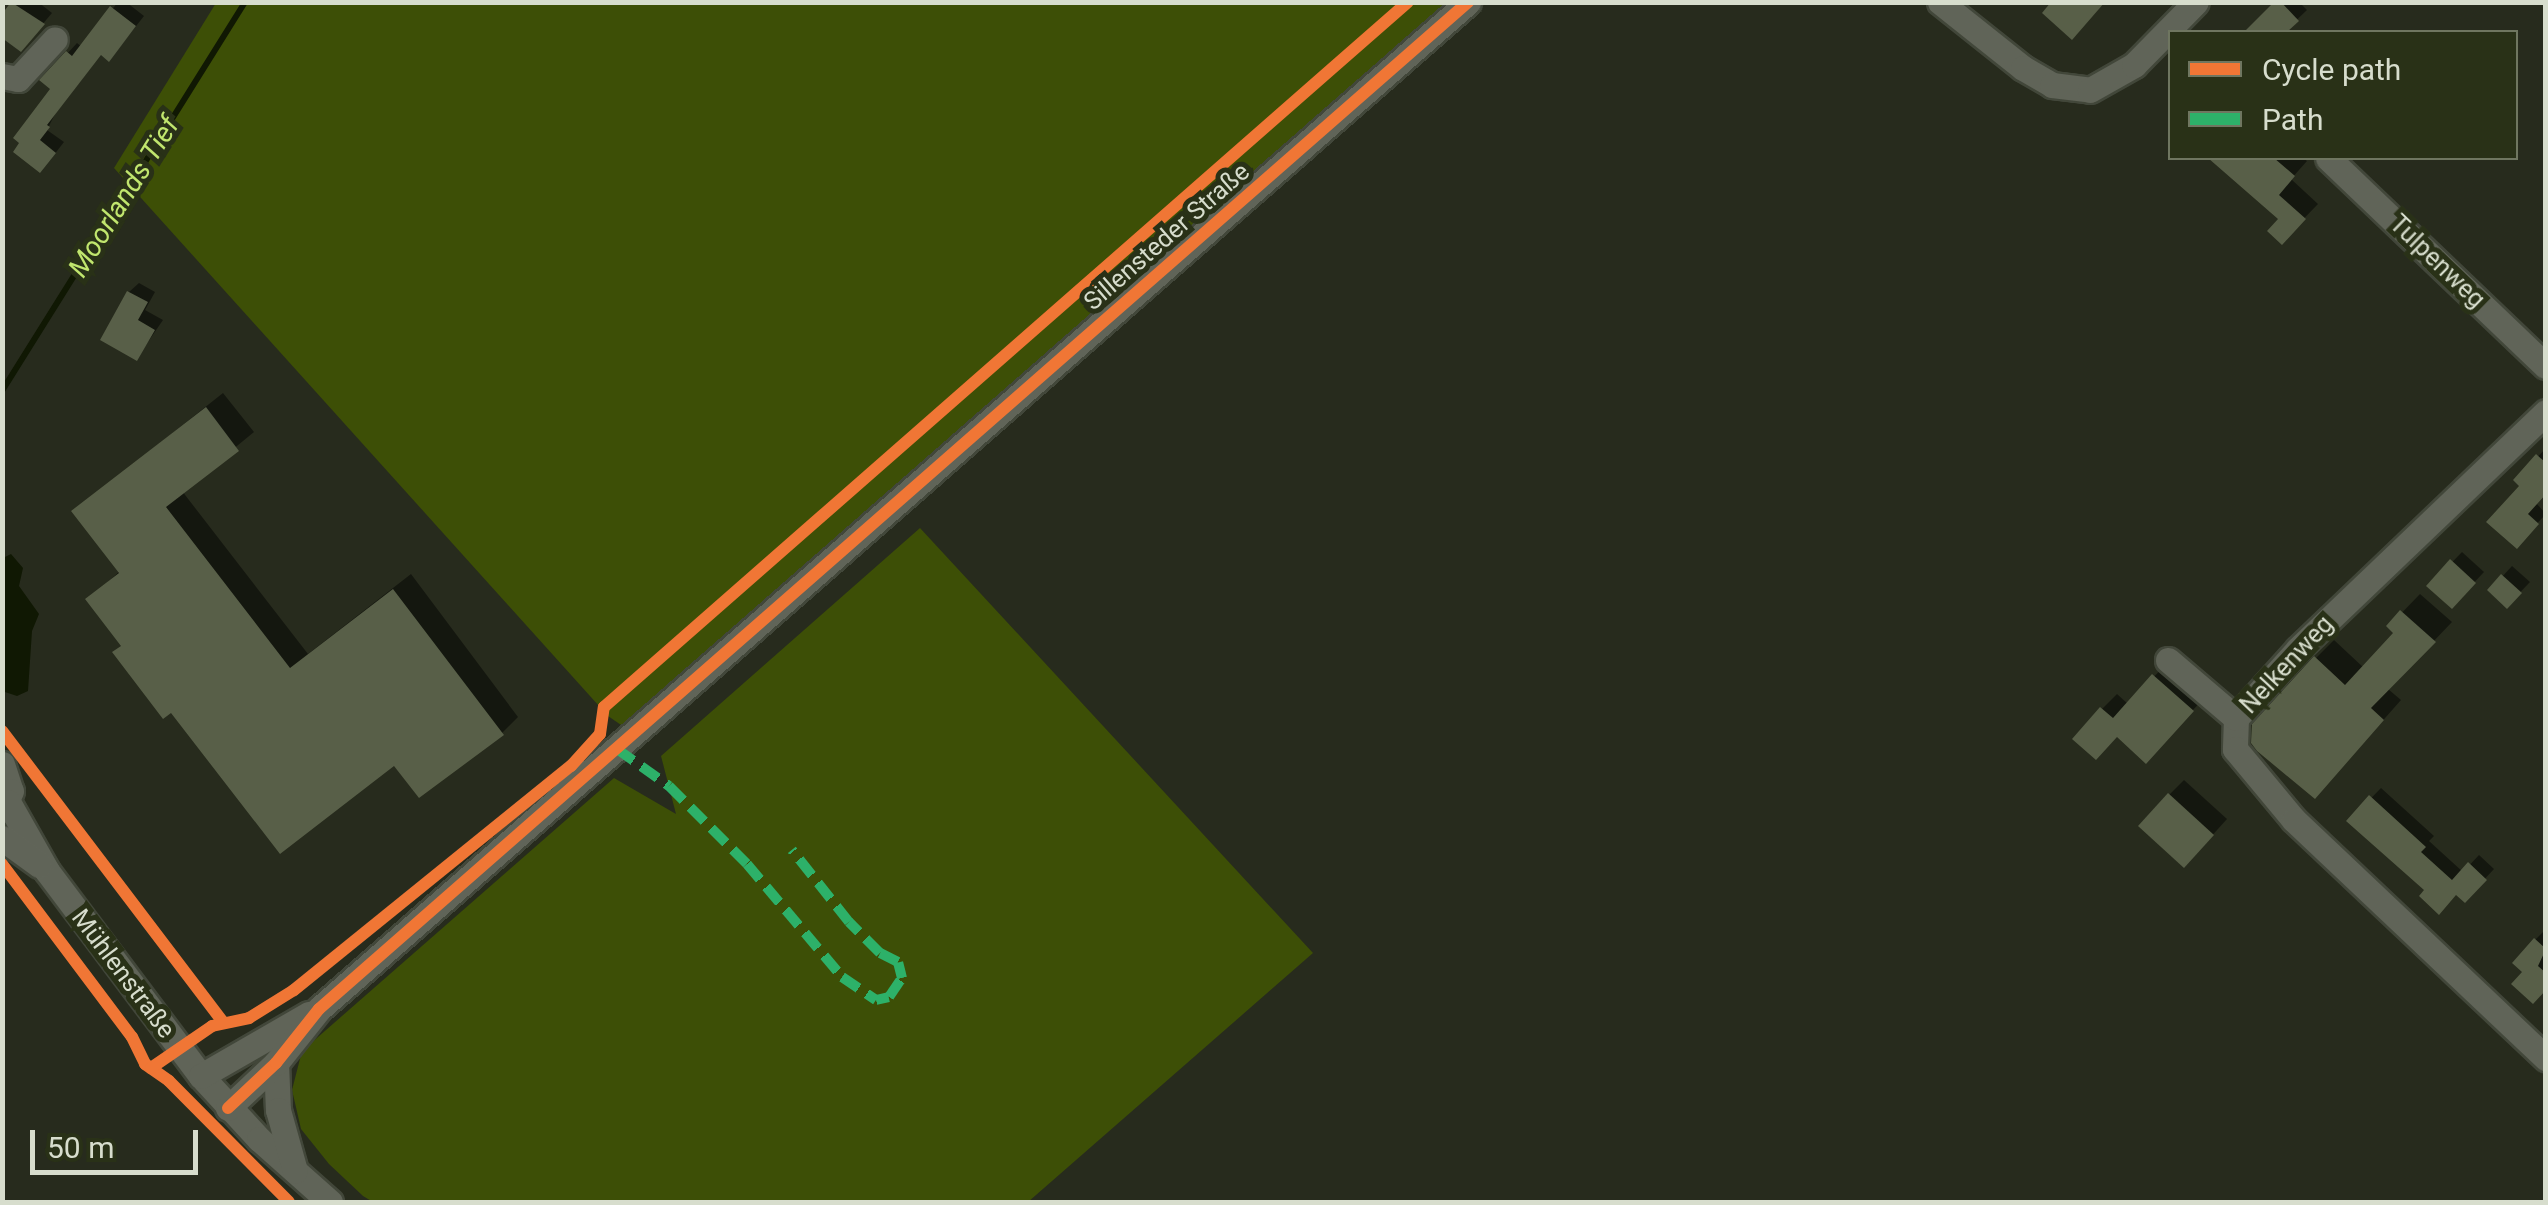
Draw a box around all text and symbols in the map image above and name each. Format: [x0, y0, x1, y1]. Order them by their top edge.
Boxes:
legend [2168, 30, 2518, 160]
text: Cycle path [2262, 52, 2401, 87]
text: Path [2262, 102, 2323, 137]
water label: Moorlands Tief [61, 110, 187, 284]
street label: Sillensteder Straße [1078, 157, 1256, 317]
street label: Tulpenweg [2383, 209, 2491, 315]
street label: Nelkenweg [2234, 610, 2340, 720]
street label: Mühlenstraße [65, 904, 181, 1044]
scale bar [35, 1110, 202, 1172]
text: 50 m [47, 1130, 114, 1165]

